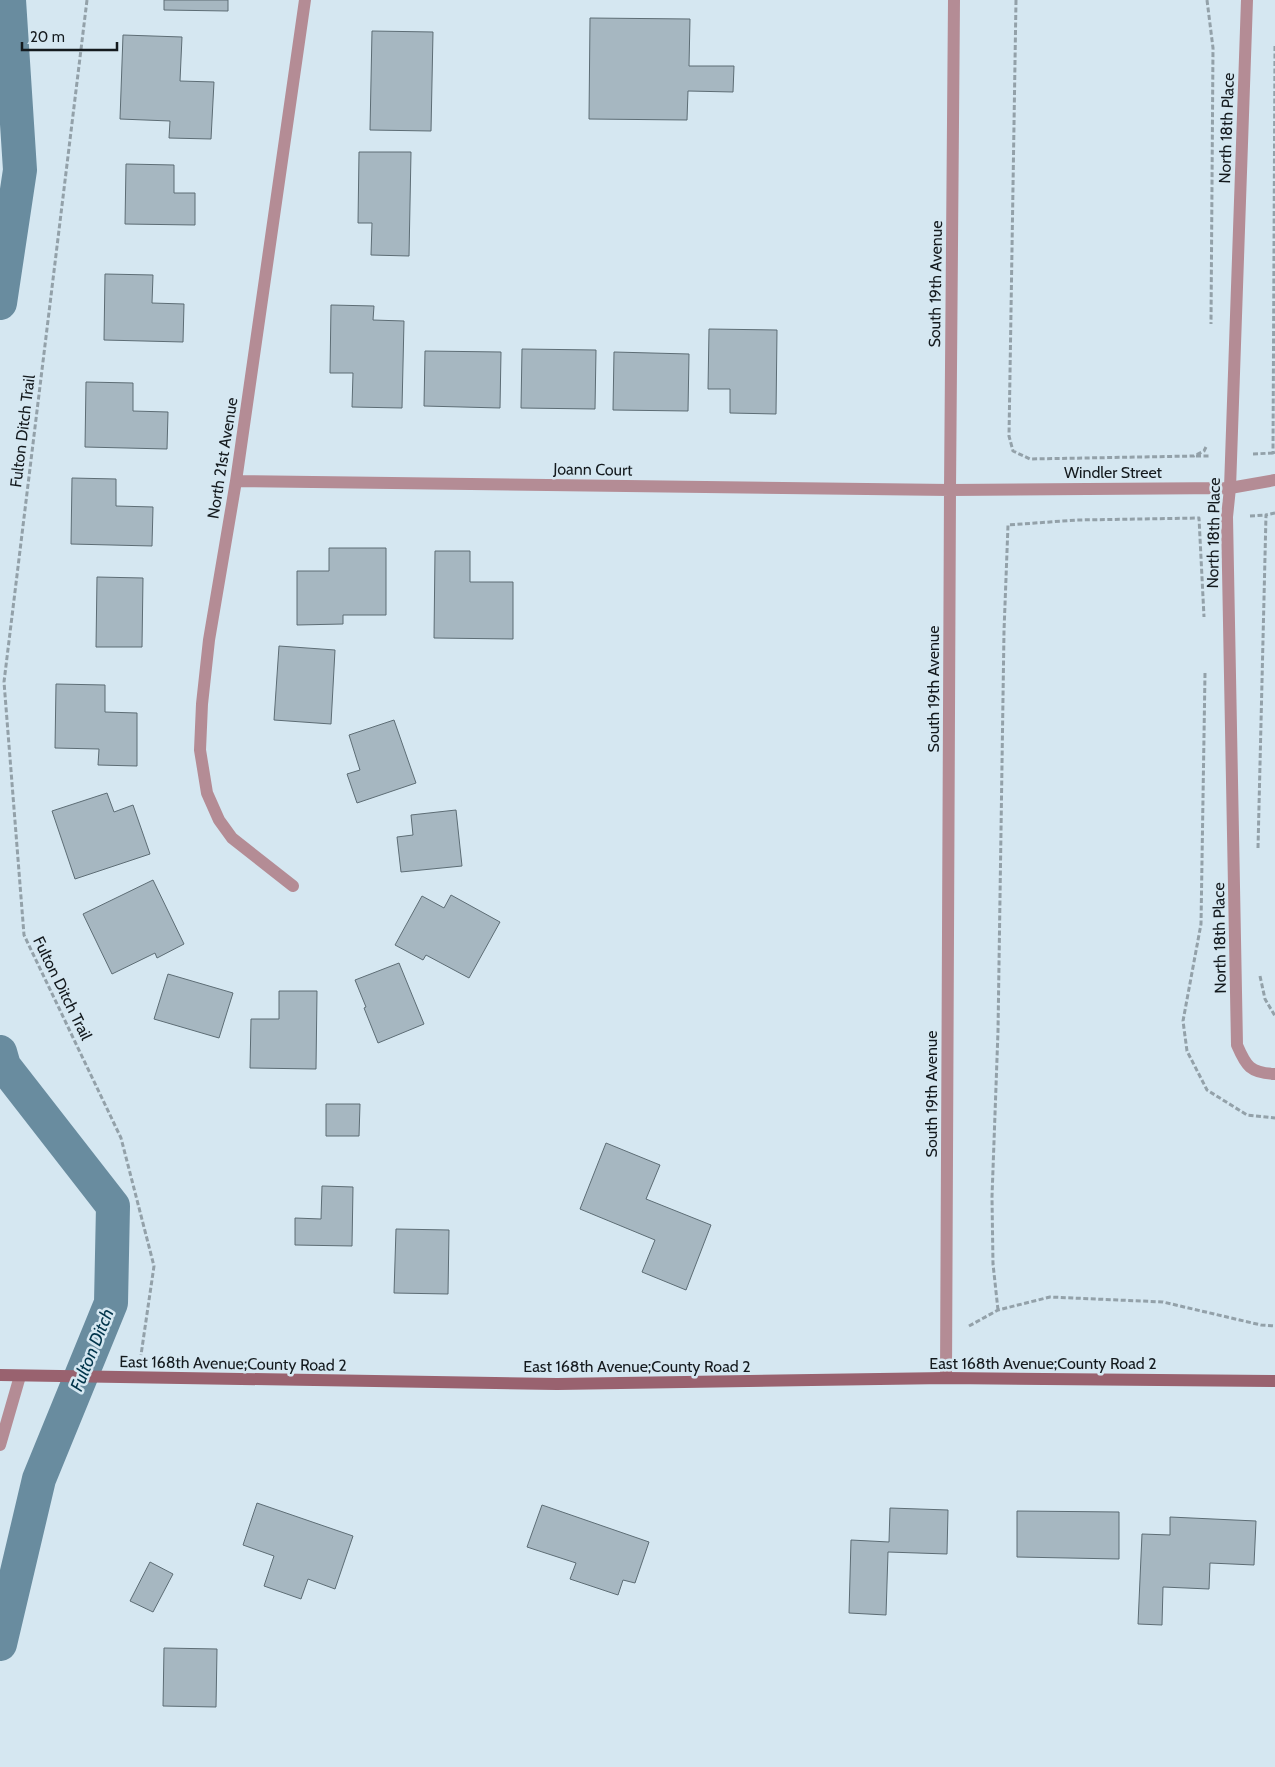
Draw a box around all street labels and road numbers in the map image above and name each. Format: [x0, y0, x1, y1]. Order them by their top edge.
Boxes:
street label: North 18th Place [1215, 72, 1238, 184]
street label: South 19th Avenue [925, 220, 946, 348]
street label: Fulton Ditch Trail [6, 374, 39, 488]
street label: North 21st Avenue [204, 396, 241, 520]
street label: Joann Court [552, 459, 633, 480]
street label: Windler Street [1064, 463, 1163, 482]
street label: North 18th Place [1203, 477, 1224, 589]
street label: South 19th Avenue [924, 626, 943, 752]
street label: North 18th Place [1209, 882, 1230, 994]
street label: Fulton Ditch Trail [29, 933, 96, 1043]
street label: South 19th Avenue [922, 1031, 941, 1157]
street label: East 168th Avenue;County Road 2 [119, 1352, 347, 1375]
street label: East 168th Avenue;County Road 2 [929, 1354, 1157, 1373]
street label: East 168th Avenue;County Road 2 [523, 1357, 751, 1376]

